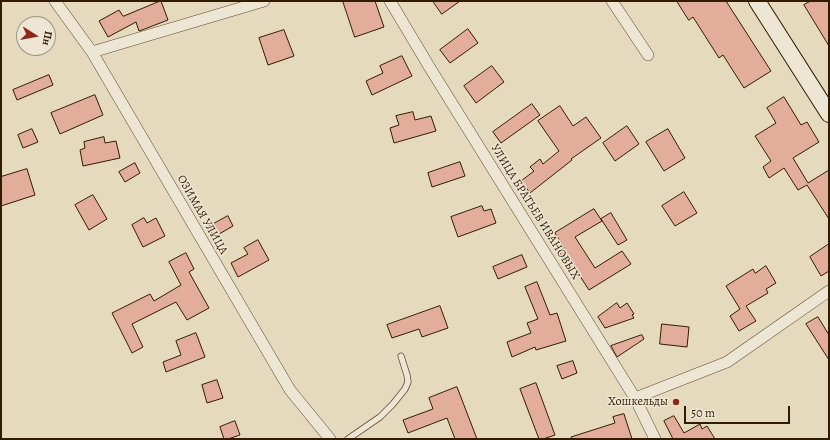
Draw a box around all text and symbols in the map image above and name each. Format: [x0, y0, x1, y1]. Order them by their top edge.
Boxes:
north arrow [16, 16, 56, 56]
text: Пн [39, 30, 56, 47]
street label: УЛИЦА БРАТЬЕВ ИВАНОВЫХ [487, 142, 583, 282]
street label: ОЗИМАЯ УЛИЦА [173, 173, 231, 257]
place label: Хошкельды [608, 395, 668, 409]
marker: Хошкельды [671, 397, 681, 407]
scale bar [686, 398, 792, 424]
text: 50 m [691, 405, 715, 421]

